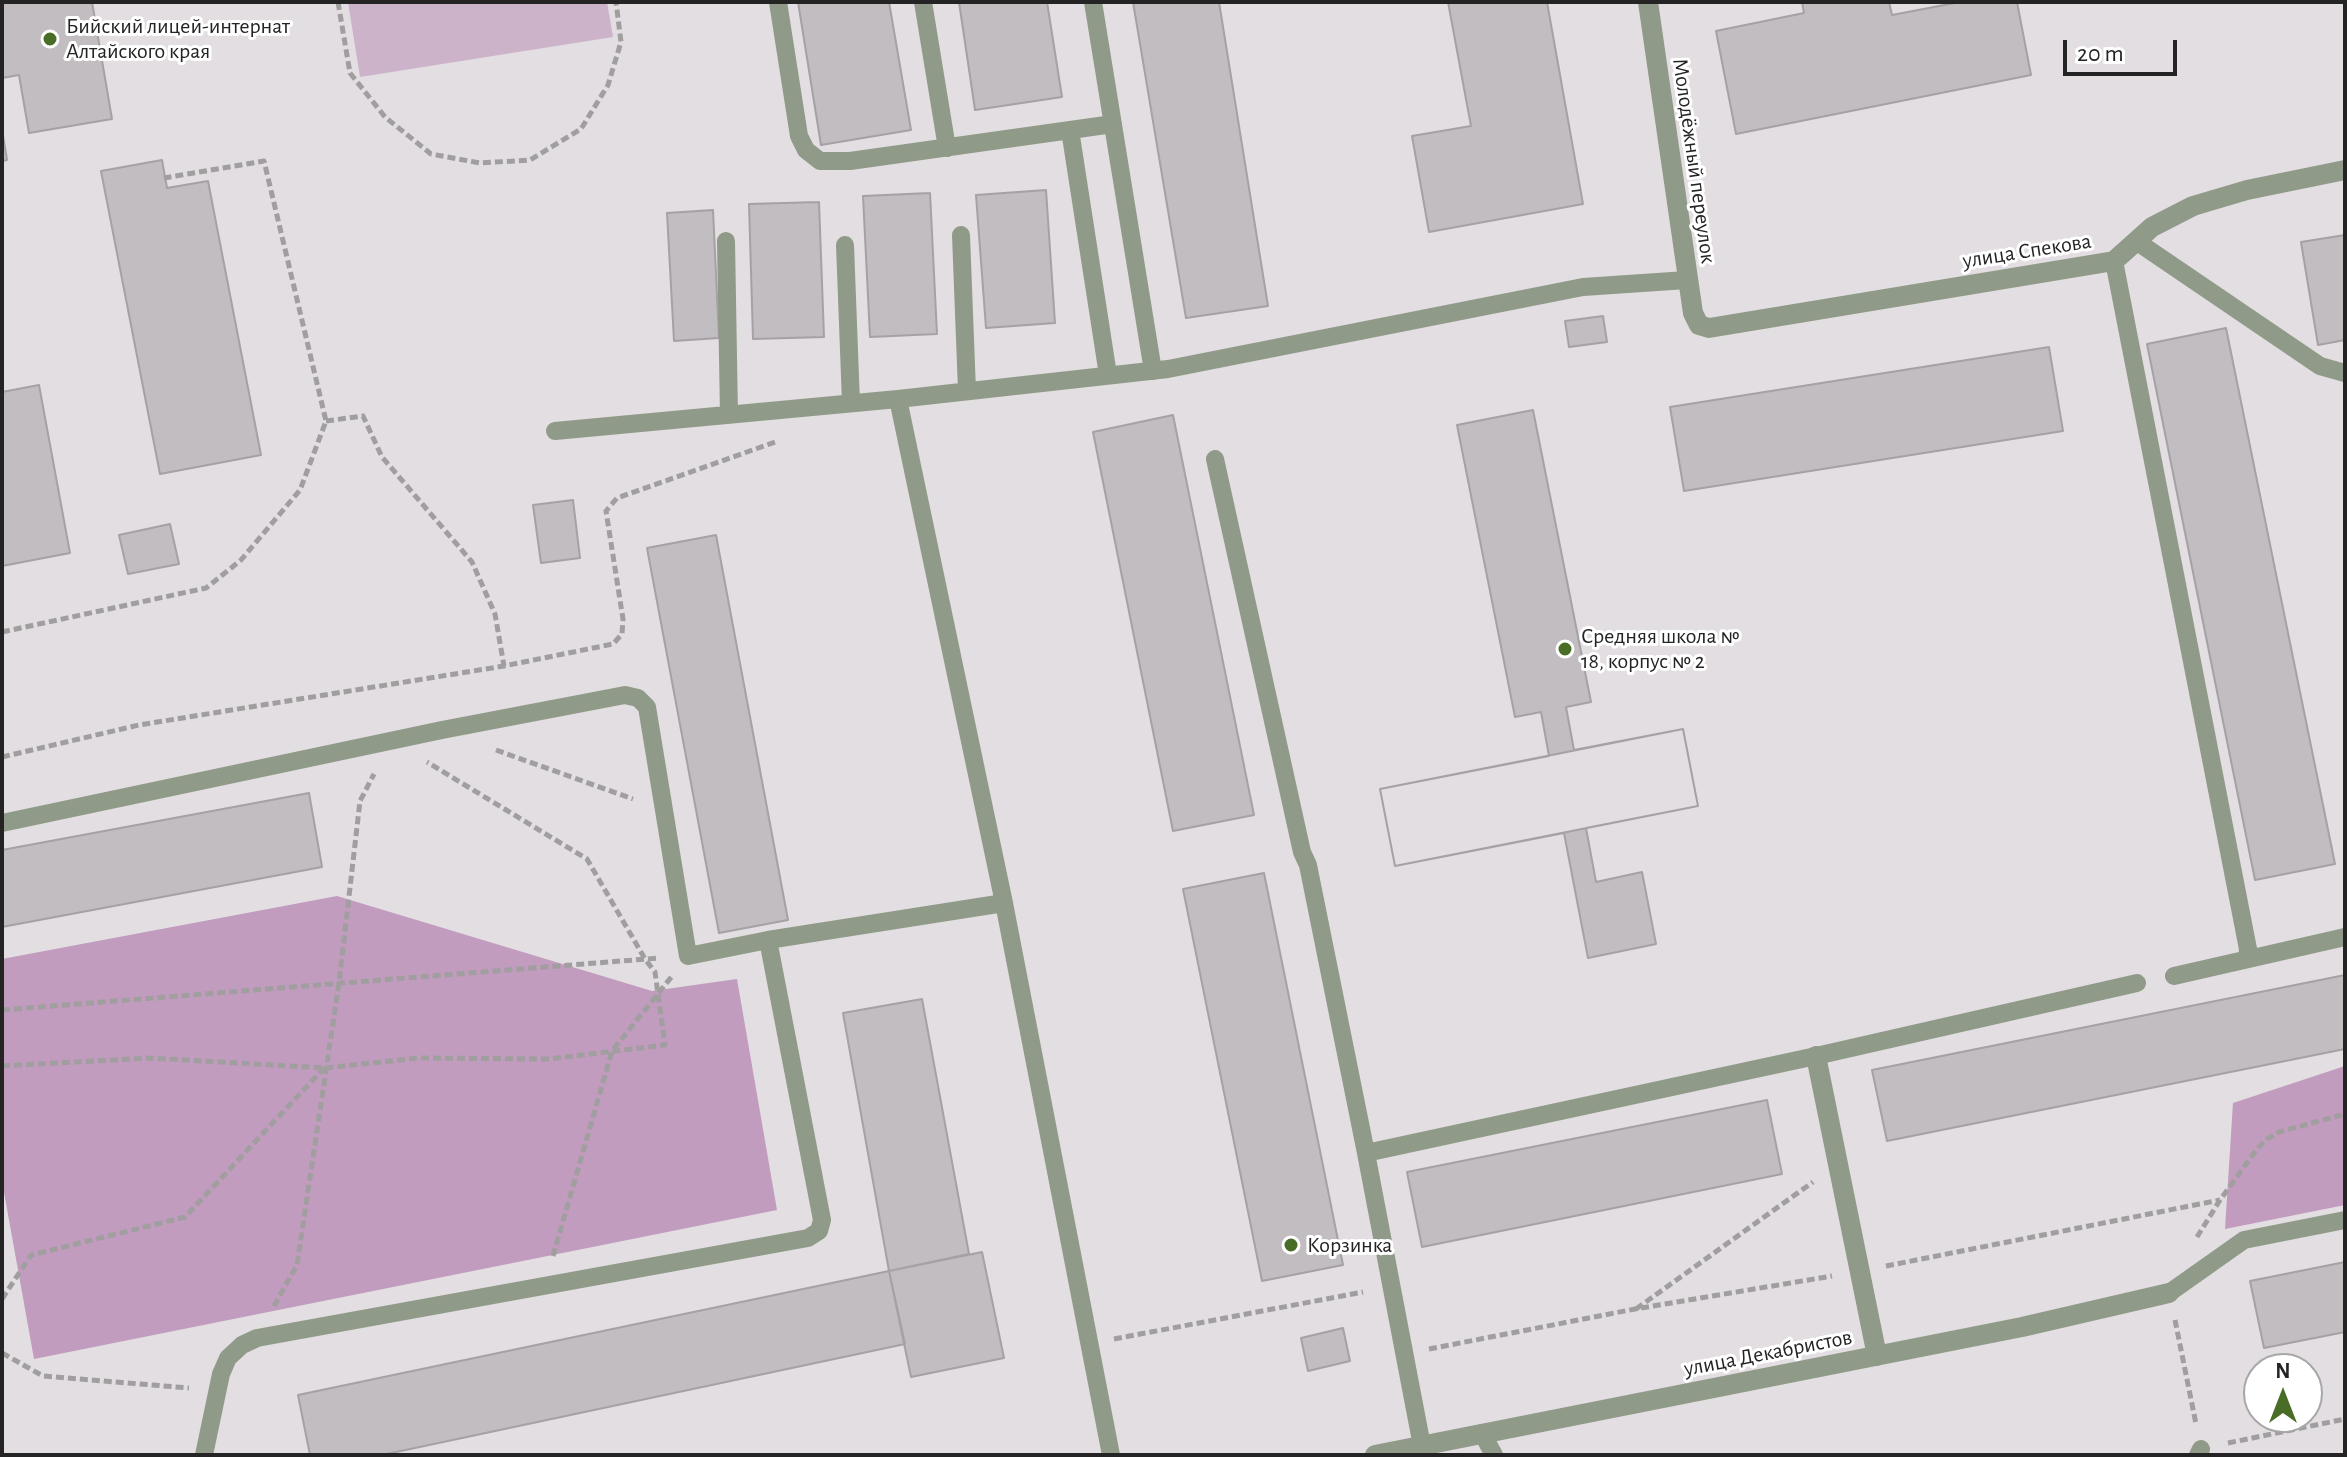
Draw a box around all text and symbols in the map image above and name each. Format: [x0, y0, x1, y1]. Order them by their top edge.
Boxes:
place label: Бийский лицей-интернат Алтайского края [66, 13, 290, 64]
scale bar [2067, 24, 2181, 74]
marker: Бийский лицей-интернат Алтайского края [41, 30, 59, 48]
text: 20 m [2077, 42, 2124, 66]
street label: Молодёжный переулок [1667, 57, 1721, 265]
street label: улица Спекова [1961, 228, 2093, 274]
place label: Средняя школа № 18, корпус № 2 [1581, 623, 1739, 674]
marker: Средняя школа № 18, корпус № 2 [1556, 640, 1574, 658]
place label: Корзинка [1307, 1232, 1392, 1258]
marker: Корзинка [1282, 1236, 1300, 1254]
street label: улица Декабристов [1682, 1324, 1854, 1382]
north arrow [2243, 1353, 2323, 1433]
text: N [2275, 1360, 2291, 1382]

